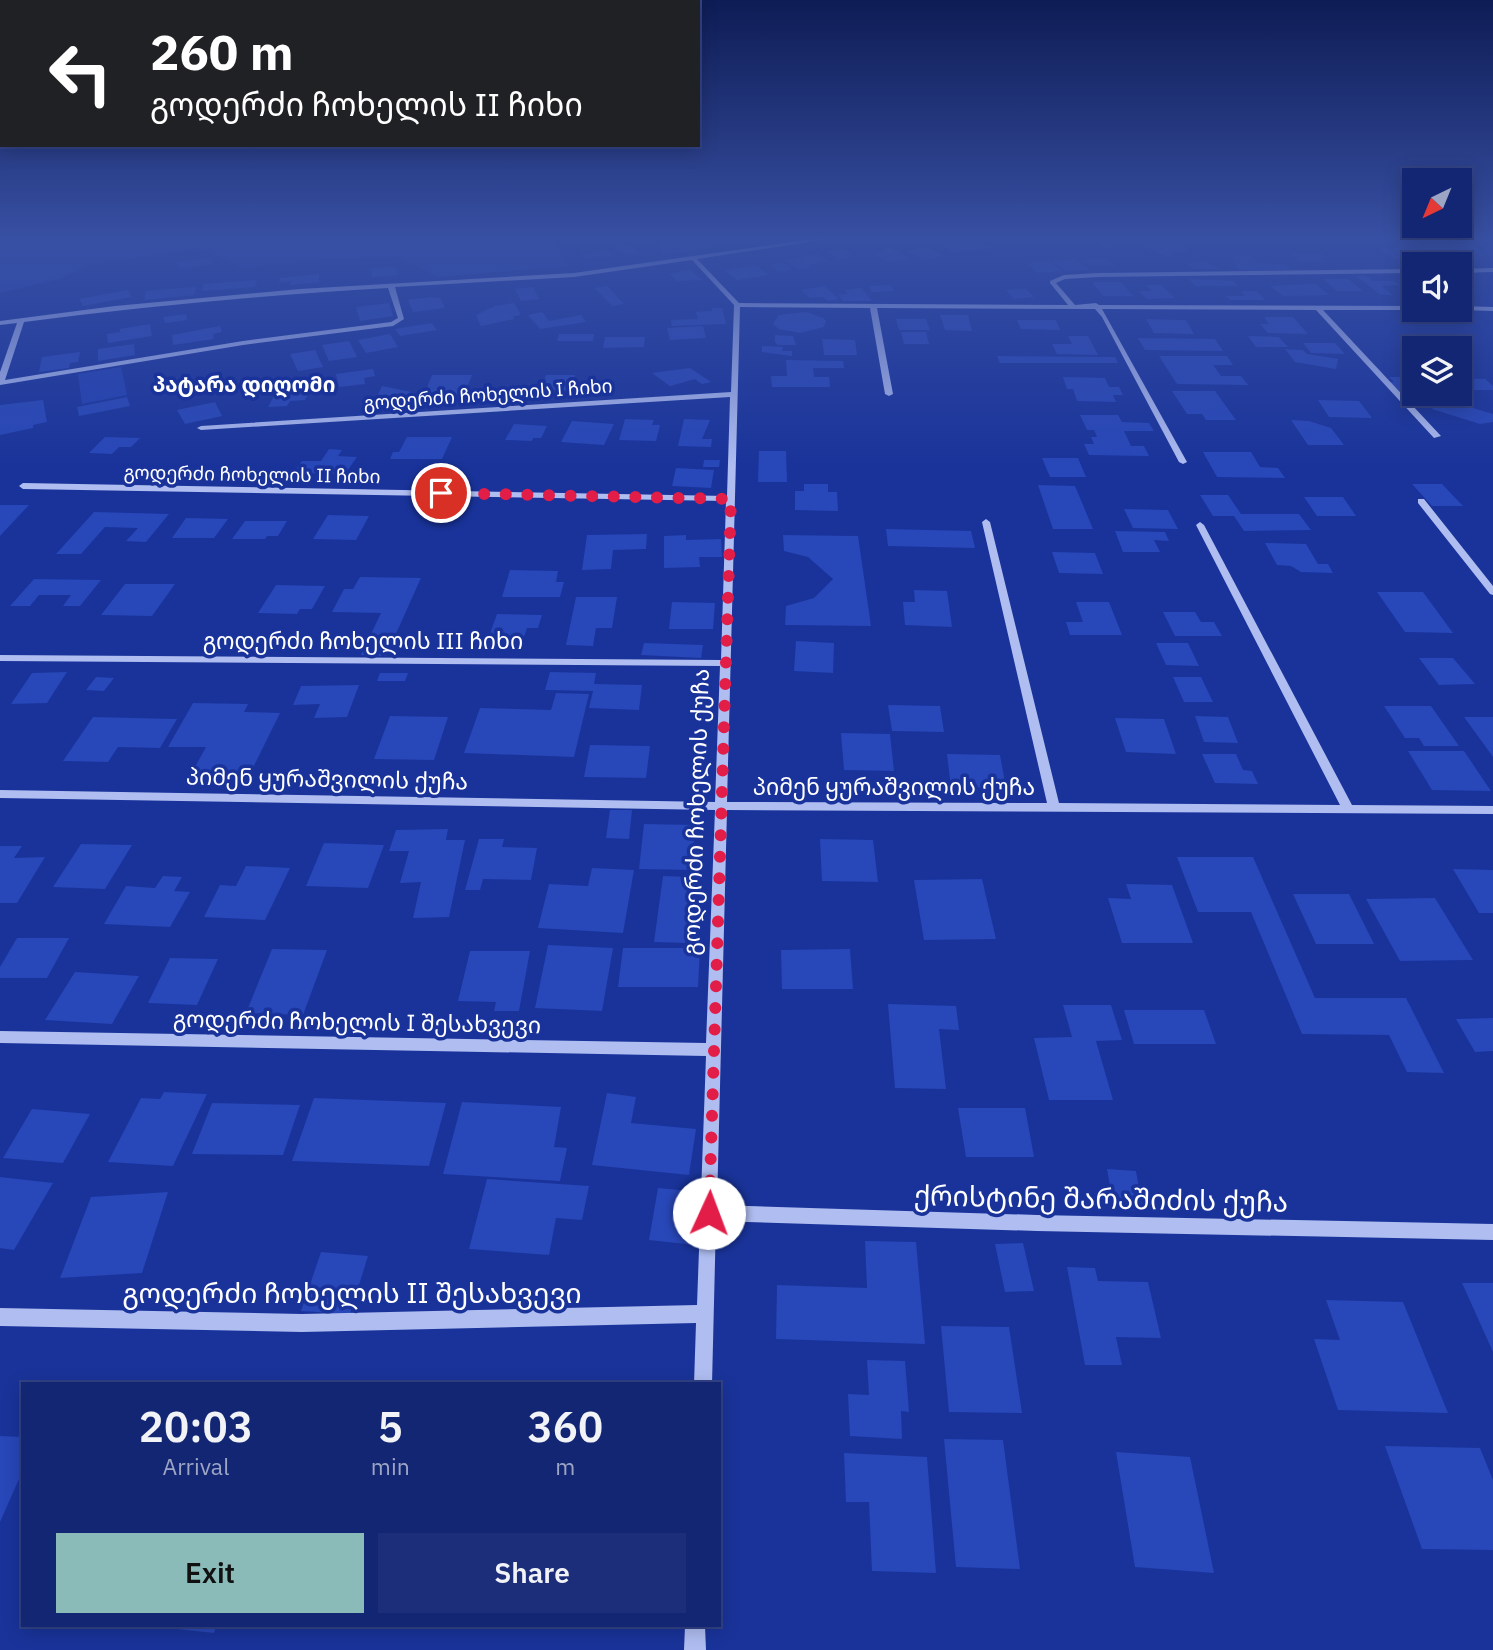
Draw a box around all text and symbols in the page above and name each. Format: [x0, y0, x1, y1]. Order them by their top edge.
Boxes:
text: 260 m [150, 20, 294, 83]
icon: left [35, 28, 126, 119]
text: გოდერძი ჩოხელის II ჩიხი [150, 83, 583, 125]
north arrow [1402, 168, 1472, 238]
map controls [1402, 168, 1472, 406]
button: sound [1402, 252, 1472, 322]
button: layers [1402, 336, 1472, 406]
district label: პატარა დიღომი [153, 370, 335, 398]
street label: გოდერძი ჩოხელის I ჩიხი [363, 373, 613, 416]
street label: გოდერძი ჩოხელის II ჩიხი [123, 460, 381, 489]
pin [411, 463, 471, 523]
icon: arrive [422, 474, 460, 512]
street label: გოდერძი ჩოხელის III ჩიხი [203, 625, 523, 655]
street label: გოდერძი ჩოხელის ქუჩა [675, 668, 715, 956]
street label: პიმენ ყურაშვილის ქუჩა [186, 761, 468, 795]
street label: პიმენ ყურაშვილის ქუჩა [753, 771, 1035, 801]
street label: გოდერძი ჩოხელის I შესახვევი [173, 1003, 541, 1039]
position arrow [672, 1176, 746, 1250]
street label: ქრისტინე შარაშიძის ქუჩა [914, 1176, 1288, 1220]
street label: გოდერძი ჩოხელის II შესახვევი [122, 1274, 582, 1311]
text: 20:03 [139, 1399, 253, 1454]
text: 5 [378, 1399, 403, 1454]
text: 360 [528, 1399, 603, 1454]
text: Arrival [162, 1451, 229, 1481]
text: min [371, 1451, 410, 1481]
text: m [555, 1451, 575, 1481]
button: Exit [56, 1533, 364, 1613]
button: Share [378, 1533, 686, 1613]

